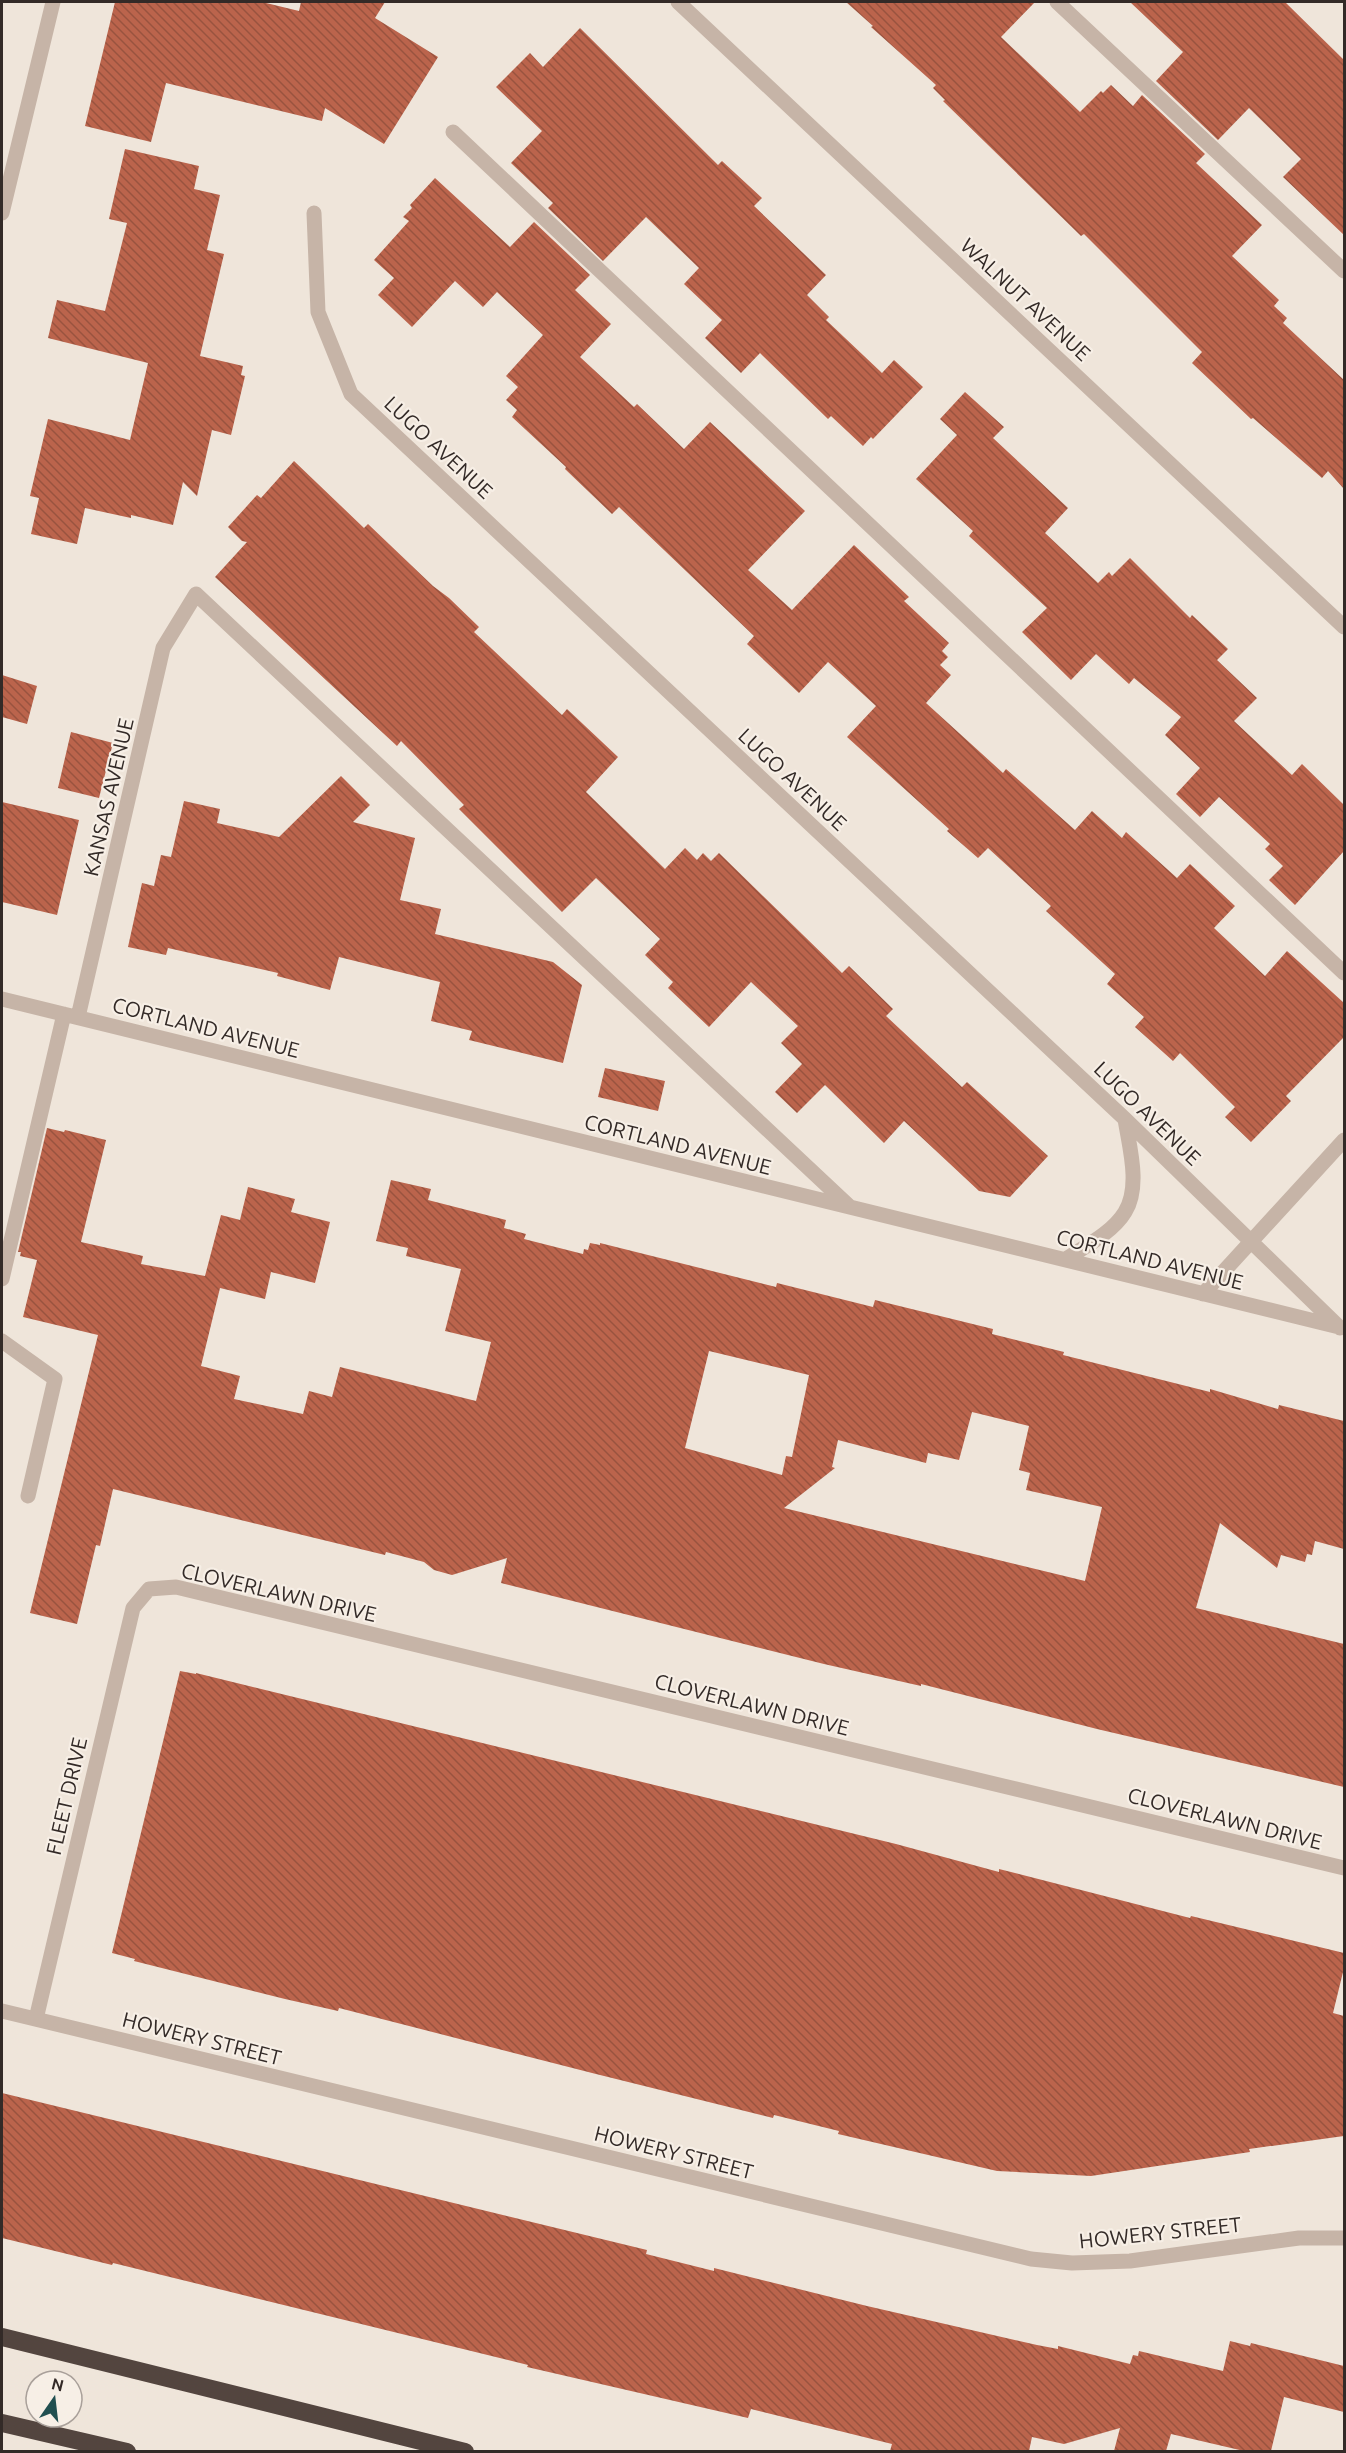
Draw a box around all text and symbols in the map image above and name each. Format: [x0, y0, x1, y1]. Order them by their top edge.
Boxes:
street label: WALNUT AVENUE [956, 233, 1096, 365]
street label: LUGO AVENUE [380, 391, 498, 503]
street label: KANSAS AVENUE [78, 716, 138, 878]
street label: LUGO AVENUE [734, 723, 852, 835]
street label: CORTLAND AVENUE [110, 992, 302, 1062]
street label: LUGO AVENUE [1090, 1056, 1206, 1170]
street label: CORTLAND AVENUE [582, 1109, 774, 1179]
street label: CORTLAND AVENUE [1054, 1224, 1246, 1294]
street label: CLOVERLAWN DRIVE [179, 1558, 379, 1626]
street label: CLOVERLAWN DRIVE [652, 1668, 852, 1740]
street label: FLEET DRIVE [41, 1735, 91, 1857]
street label: CLOVERLAWN DRIVE [1125, 1782, 1325, 1854]
street label: HOWERY STREET [120, 2007, 284, 2069]
street label: HOWERY STREET [592, 2121, 756, 2183]
street label: HOWERY STREET [1078, 2212, 1243, 2252]
north arrow [24, 2369, 84, 2429]
text: N [50, 2374, 66, 2395]

